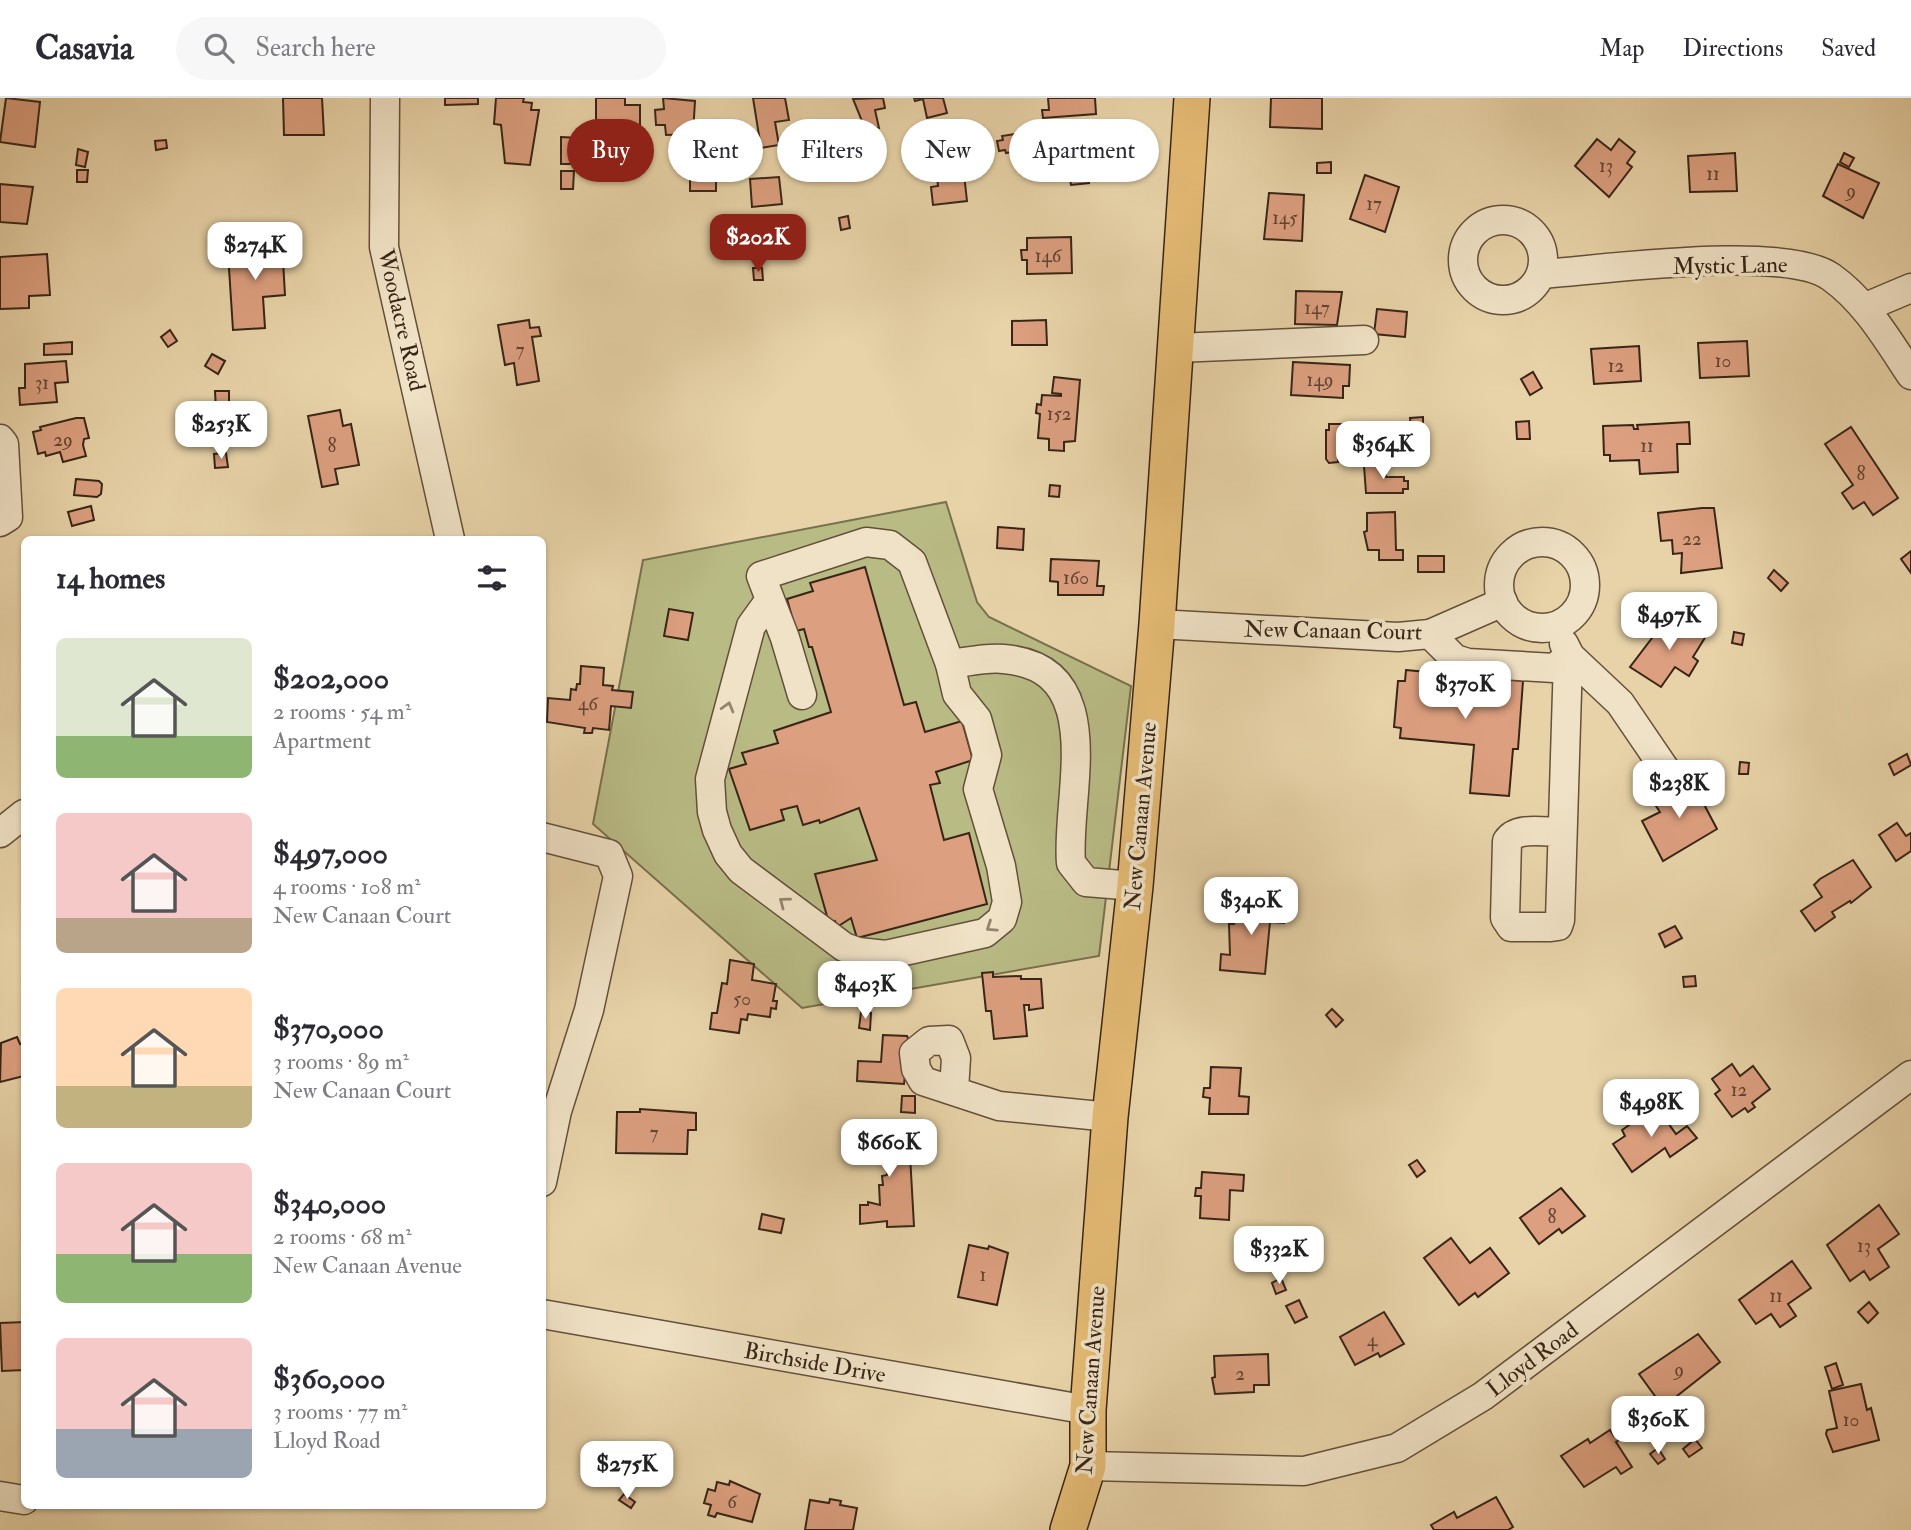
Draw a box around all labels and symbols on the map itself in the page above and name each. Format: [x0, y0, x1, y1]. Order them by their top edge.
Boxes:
house number: 13 [1599, 154, 1613, 178]
house number: 11 [1706, 162, 1720, 186]
house number: 9 [1844, 179, 1856, 203]
house number: 17 [1366, 192, 1382, 216]
house number: 145 [1272, 206, 1298, 230]
pin: $202K [709, 214, 807, 274]
pin: $274K [206, 222, 304, 282]
house number: 146 [1035, 244, 1063, 268]
street label: Woodacre Road [371, 245, 432, 394]
street label: Mystic Lane [1672, 250, 1788, 281]
house number: 147 [1304, 296, 1330, 320]
house number: 7 [516, 338, 525, 362]
house number: 10 [1715, 349, 1731, 373]
house number: 12 [1608, 354, 1624, 378]
house number: 149 [1307, 368, 1333, 392]
house number: 31 [35, 371, 49, 395]
pin: $253K [172, 402, 270, 461]
house number: 152 [1047, 402, 1071, 426]
pin: $364K [1334, 422, 1432, 481]
house number: 29 [53, 428, 73, 452]
house number: 8 [328, 434, 337, 458]
house number: 11 [1640, 434, 1654, 458]
house number: 8 [1857, 462, 1866, 486]
house number: 22 [1682, 527, 1702, 551]
house number: 160 [1063, 566, 1089, 590]
pin: $497K [1620, 592, 1718, 652]
street label: New Canaan Court [1244, 614, 1422, 647]
pin: $370K [1416, 662, 1514, 721]
house number: 46 [578, 692, 599, 716]
one-way arrow [720, 701, 735, 713]
street label: New Canaan Avenue [1118, 720, 1163, 911]
pin: $238K [1630, 760, 1728, 820]
pin: $340K [1202, 878, 1300, 937]
one-way arrow [779, 898, 792, 911]
one-way arrow [986, 919, 999, 931]
pin: $403K [816, 962, 914, 1021]
house number: 50 [733, 987, 751, 1011]
house number: 12 [1731, 1078, 1747, 1102]
pin: $498K [1602, 1080, 1700, 1139]
pin: $660K [840, 1119, 938, 1179]
house number: 7 [650, 1121, 659, 1145]
house number: 8 [1548, 1205, 1557, 1229]
pin: $332K [1230, 1226, 1328, 1286]
house number: 13 [1857, 1234, 1871, 1258]
house number: 1 [980, 1263, 986, 1287]
street label: New Canaan Avenue [1069, 1284, 1112, 1475]
house number: 11 [1769, 1284, 1783, 1308]
street label: Lloyd Road [1481, 1315, 1584, 1403]
house number: 4 [1367, 1328, 1378, 1352]
street label: Birchside Drive [742, 1336, 888, 1389]
house number: 9 [1672, 1358, 1684, 1382]
house number: 2 [1235, 1362, 1245, 1386]
pin: $360K [1609, 1396, 1707, 1456]
house number: 10 [1843, 1408, 1859, 1432]
pin: $275K [578, 1442, 676, 1501]
house number: 6 [727, 1490, 738, 1514]

